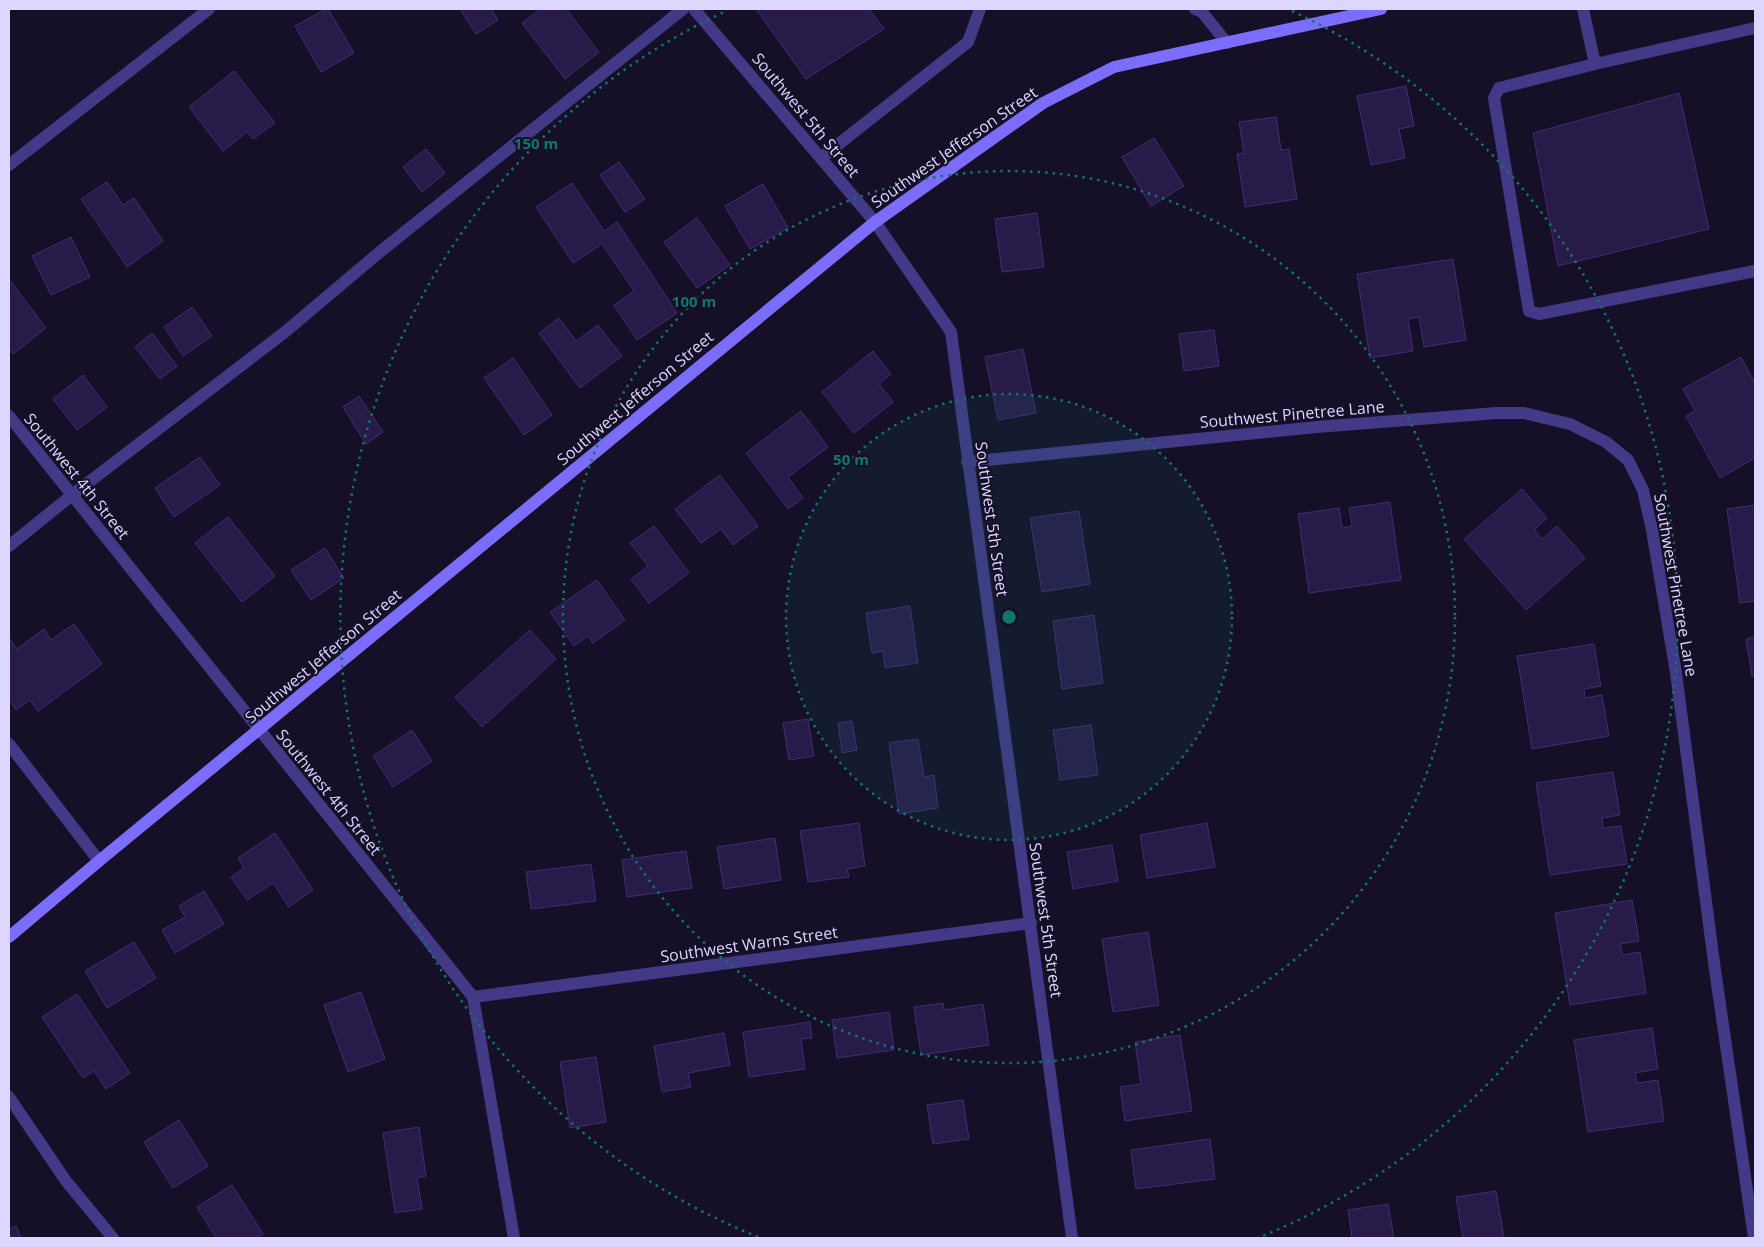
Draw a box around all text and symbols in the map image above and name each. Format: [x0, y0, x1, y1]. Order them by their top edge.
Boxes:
street label: Southwest 5th Street [747, 48, 865, 182]
street label: Southwest Jefferson Street [867, 81, 1042, 213]
text: 150 m [514, 133, 558, 153]
text: 100 m [672, 291, 716, 311]
street label: Southwest Jefferson Street [552, 326, 718, 470]
street label: Southwest Pinetree Lane [1199, 395, 1385, 433]
street label: Southwest 4th Street [19, 408, 135, 544]
street label: Southwest 5th Street [970, 440, 1014, 598]
text: 50 m [833, 449, 869, 469]
street label: Southwest Pinetree Lane [1649, 492, 1703, 678]
street label: Southwest Jefferson Street [240, 584, 406, 728]
centre of rings [1000, 608, 1018, 626]
street label: Southwest 4th Street [271, 724, 387, 860]
street label: Southwest 5th Street [1024, 841, 1068, 999]
street label: Southwest Warns Street [659, 921, 839, 967]

